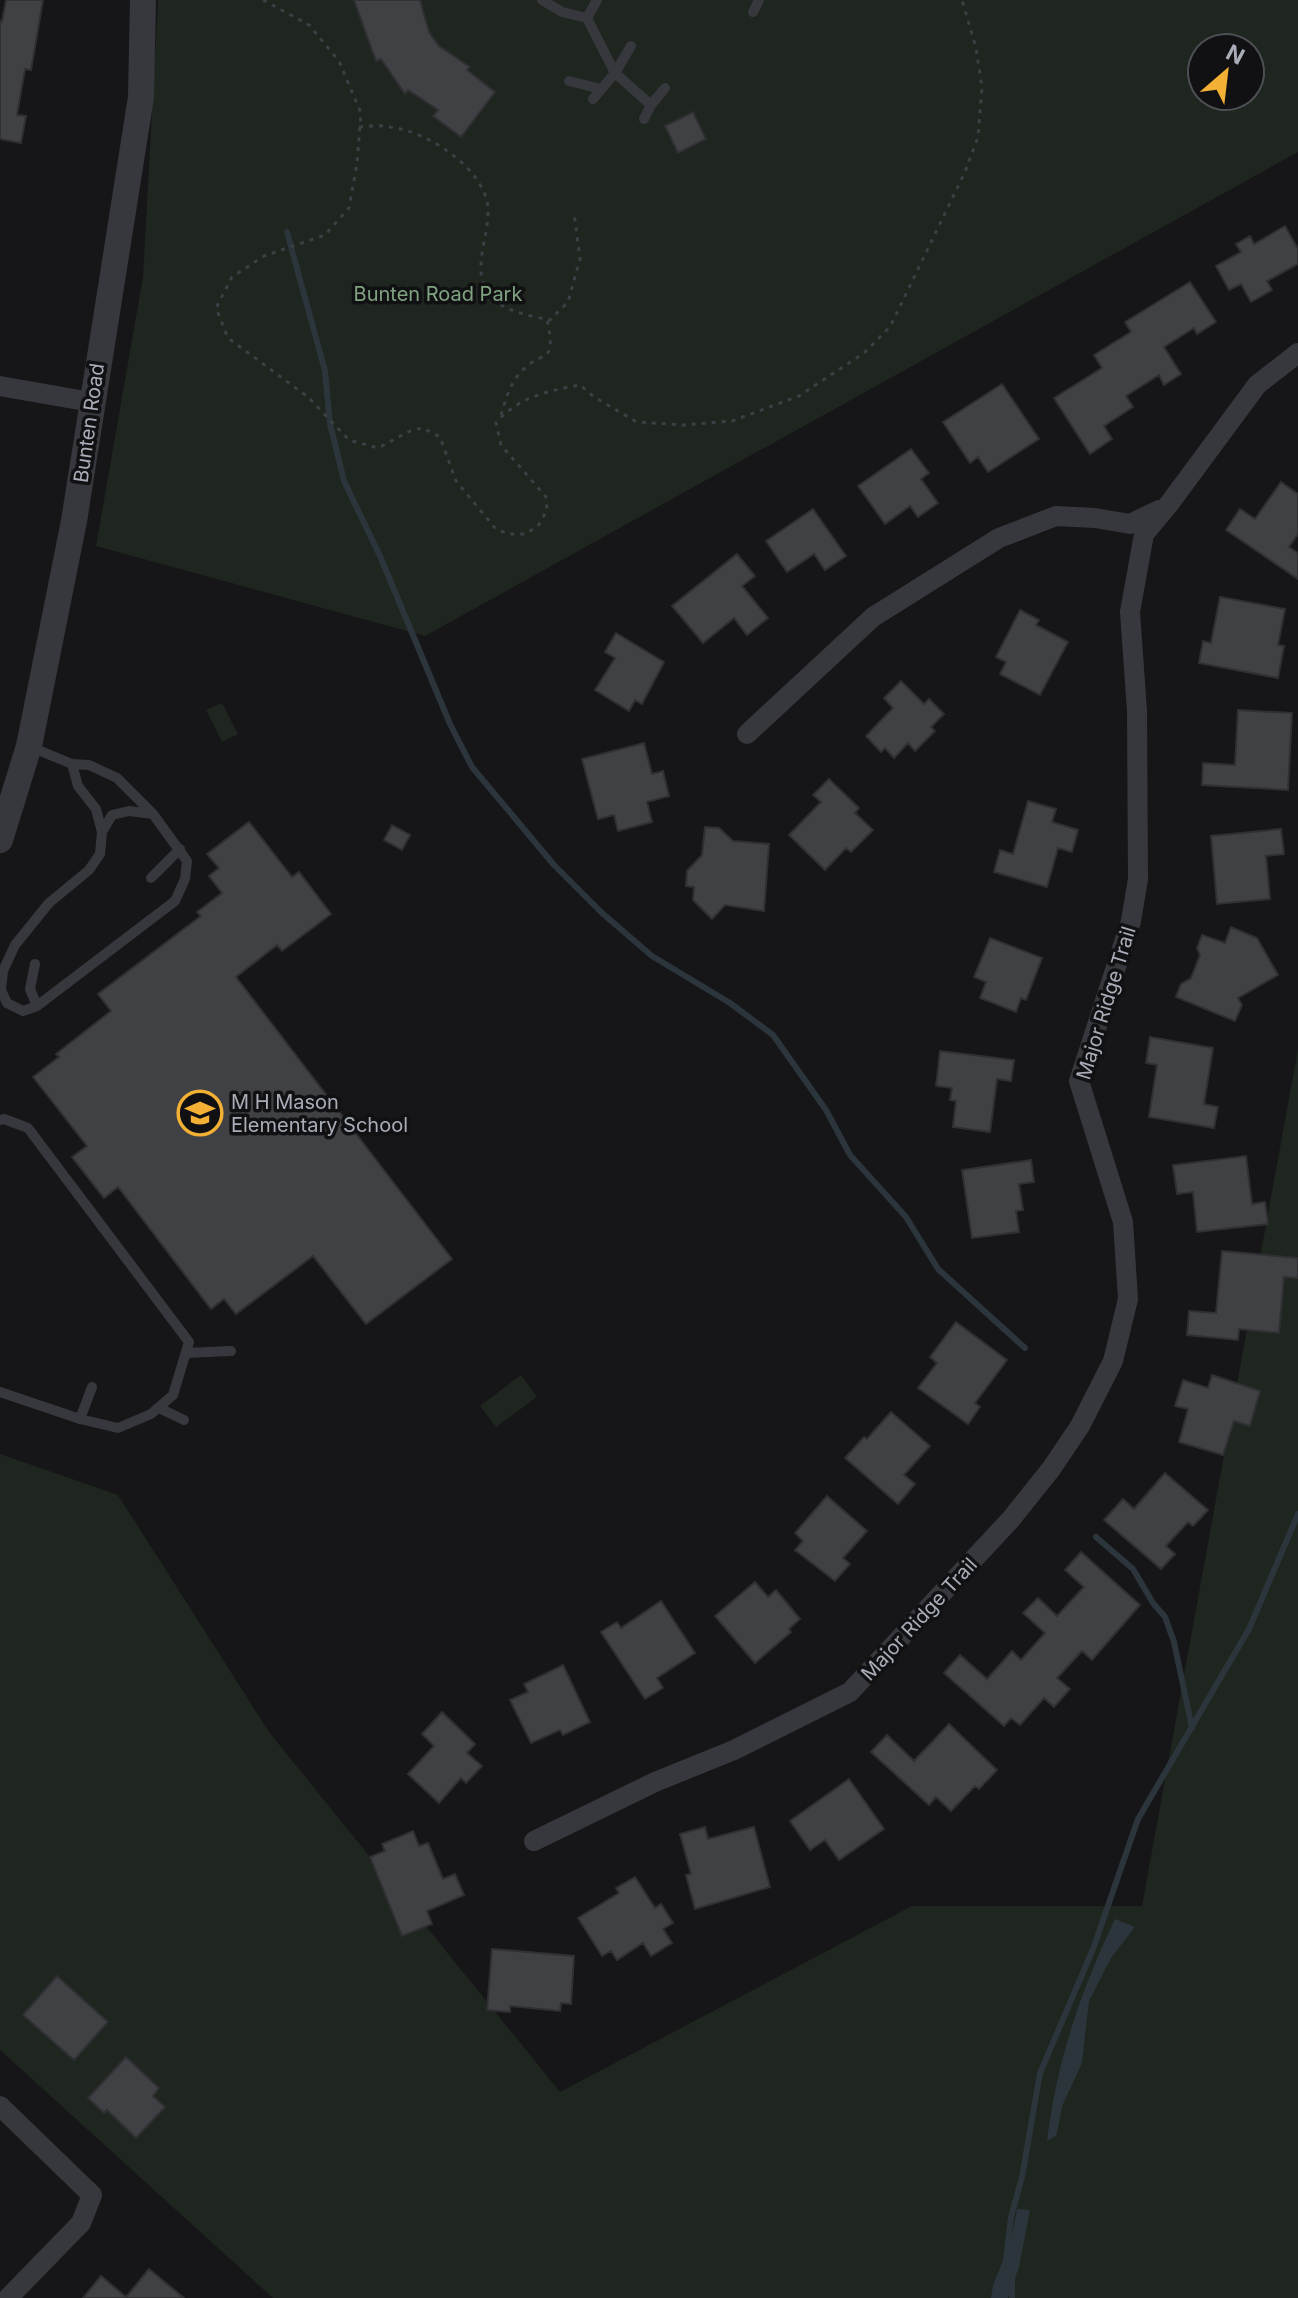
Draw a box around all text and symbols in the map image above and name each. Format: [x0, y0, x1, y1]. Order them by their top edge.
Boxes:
north arrow [1186, 32, 1266, 112]
text: N [1222, 39, 1249, 70]
park label: Bunten Road Park [354, 282, 522, 306]
street label: Bunten Road [69, 362, 109, 484]
street label: Major Ridge Trail [1071, 923, 1141, 1083]
school or university icon: M H Mason Elementary School [176, 1089, 224, 1137]
place label: M H Mason Elementary School [231, 1090, 408, 1137]
street label: Major Ridge Trail [856, 1553, 982, 1685]

